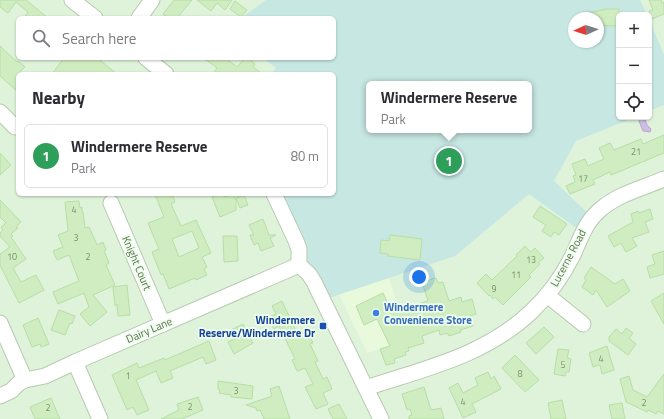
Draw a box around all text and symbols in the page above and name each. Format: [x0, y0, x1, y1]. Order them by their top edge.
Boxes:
north arrow [568, 12, 604, 48]
map controls [616, 12, 652, 120]
button: + [616, 12, 652, 48]
search box [16, 16, 336, 60]
icon: search [30, 27, 52, 49]
text: Search here [62, 27, 136, 50]
button: − [616, 48, 652, 84]
popup [366, 81, 532, 133]
button: locate [616, 84, 652, 120]
text: Nearby [32, 85, 85, 111]
text: Windermere Reserve [381, 86, 517, 109]
text: Park [381, 109, 406, 129]
text: Windermere Reserve [71, 135, 208, 158]
house number: 21 [631, 145, 641, 158]
text: 1 [42, 146, 50, 166]
text: 80 m [291, 146, 319, 166]
pin: 1 [436, 146, 462, 176]
text: Park [71, 158, 96, 178]
house number: 17 [578, 172, 588, 185]
house number: 4 [71, 203, 77, 216]
street label: Lucerne Road [546, 226, 590, 289]
house number: 3 [73, 231, 79, 244]
street label: Knight Court [118, 233, 156, 293]
house number: 10 [7, 250, 17, 263]
house number: 2 [85, 250, 91, 263]
house number: 13 [526, 253, 536, 266]
your location [409, 267, 429, 287]
house number: 11 [511, 268, 521, 281]
house number: 9 [491, 282, 497, 295]
place label: Windermere Convenience Store [384, 299, 472, 328]
marker: Windermere Convenience Store [371, 308, 381, 318]
place label: Windermere Reserve/Windermere Dr [199, 312, 315, 341]
street label: Dairy Lane [123, 313, 175, 347]
marker: Windermere Reserve/Windermere Dr [318, 321, 328, 331]
house number: 4 [598, 352, 604, 365]
house number: 5 [560, 358, 566, 371]
house number: 8 [517, 367, 523, 380]
house number: 1 [125, 369, 131, 382]
house number: 3 [233, 384, 239, 397]
house number: 4 [460, 395, 466, 408]
house number: 2 [641, 396, 647, 409]
house number: 2 [187, 400, 193, 413]
house number: 2 [45, 401, 51, 414]

